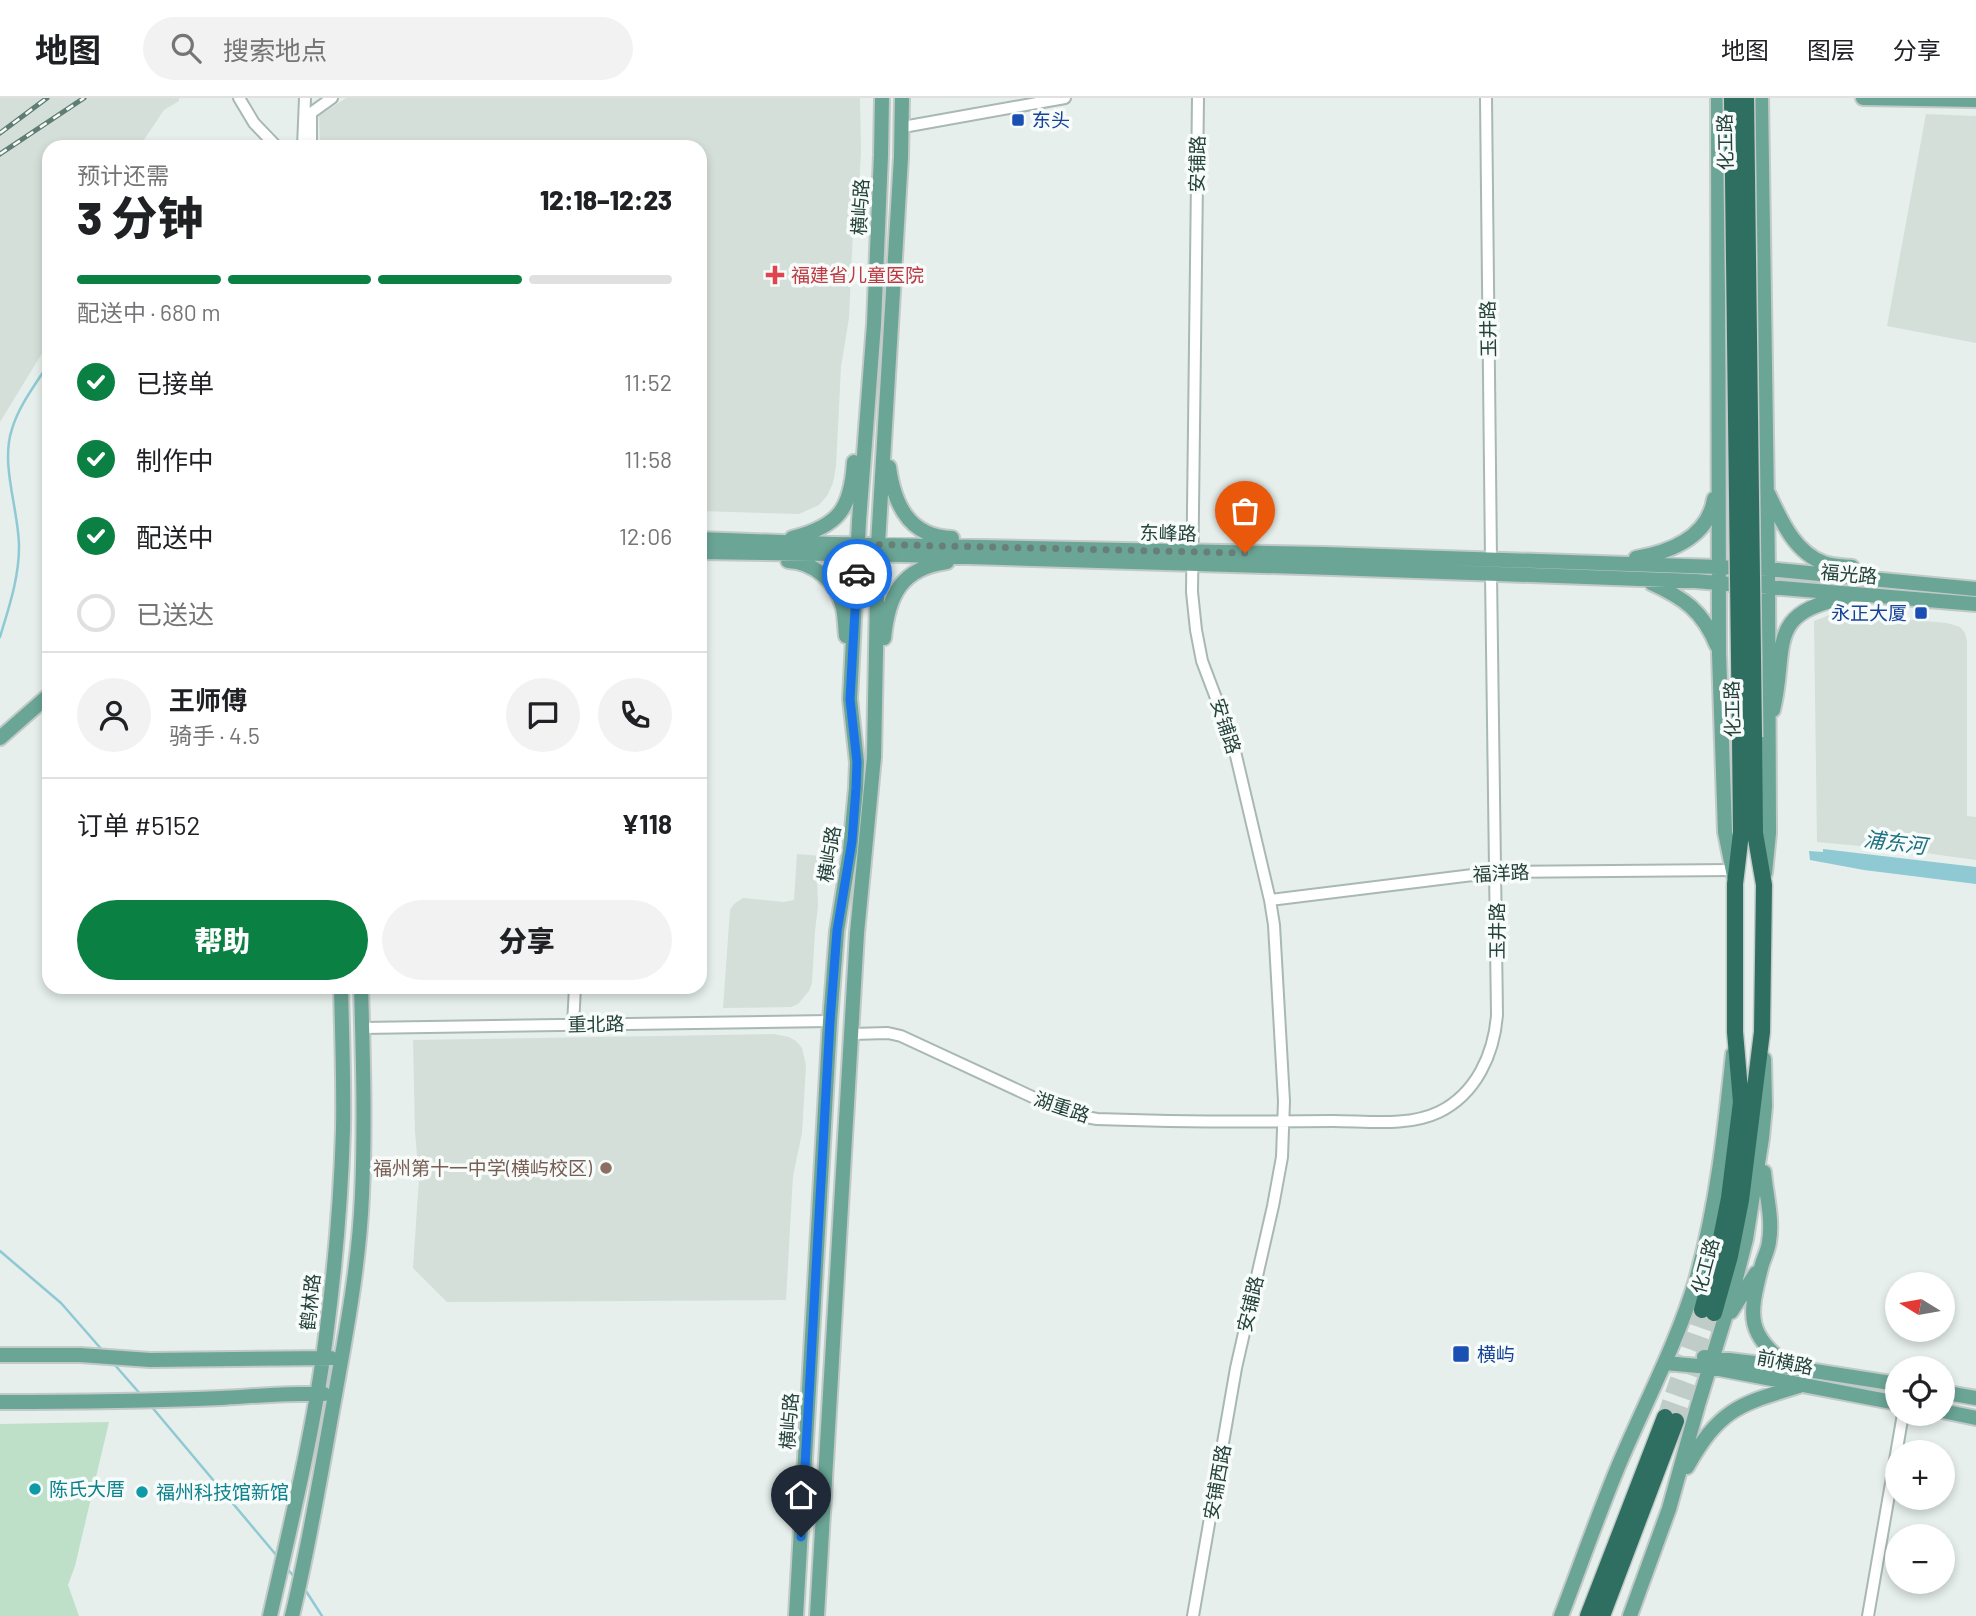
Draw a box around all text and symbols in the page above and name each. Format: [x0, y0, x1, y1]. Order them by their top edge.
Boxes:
search box [143, 17, 633, 80]
text: 地图 [35, 29, 101, 69]
icon: search [167, 29, 205, 67]
text: 搜索地点 [223, 34, 327, 65]
text: 地图 [1721, 35, 1769, 64]
text: 图层 [1807, 35, 1855, 64]
text: 分享 [1893, 35, 1941, 64]
place label: 东头 [1032, 108, 1070, 131]
marker: 东头 [1010, 112, 1026, 128]
street label: 化工路 [1713, 113, 1736, 171]
street label: 安铺路 [1185, 135, 1208, 193]
text: 预计还需 [77, 161, 169, 189]
street label: 横屿路 [847, 178, 872, 236]
text: 12:18–12:23 [540, 184, 672, 215]
text: 3 分钟 [77, 189, 203, 244]
place label: 福建省儿童医院 [791, 263, 924, 286]
marker: 福建省儿童医院 [765, 265, 785, 285]
text: 配送中 · 680 m [77, 298, 220, 326]
street label: 玉井路 [1476, 300, 1499, 358]
icon: check [77, 363, 115, 401]
text: 已接单 [136, 367, 214, 398]
text: 11:52 [624, 368, 672, 396]
icon: check [77, 440, 115, 478]
text: 制作中 [136, 444, 214, 475]
text: 11:58 [624, 445, 672, 473]
pin [1215, 481, 1275, 553]
icon: bag [1226, 492, 1264, 530]
icon: check [77, 517, 115, 555]
text: 配送中 [136, 521, 214, 552]
street label: 东峰路 [1139, 521, 1197, 544]
text: 12:06 [619, 522, 672, 550]
courier [822, 539, 892, 609]
icon: car [838, 555, 876, 593]
street label: 福光路 [1820, 560, 1878, 587]
text: 已送达 [136, 598, 214, 629]
place label: 永正大厦 [1831, 601, 1907, 624]
marker: 永正大厦 [1913, 605, 1929, 621]
button: person [77, 678, 151, 752]
button: chat [506, 678, 580, 752]
button: phone [598, 678, 672, 752]
street label: 化工路 [1720, 680, 1743, 738]
text: 王师傅 [169, 684, 247, 715]
street label: 安铺路 [1207, 695, 1246, 757]
text: 骑手 · 4.5 [169, 721, 260, 749]
text: ¥118 [622, 808, 672, 839]
text: 订单 #5152 [77, 809, 200, 840]
street label: 横屿路 [813, 824, 844, 884]
water label: 浦东河 [1862, 825, 1932, 858]
street label: 福洋路 [1472, 860, 1530, 885]
button: 帮助 [77, 900, 368, 980]
button: 分享 [382, 900, 672, 980]
street label: 玉井路 [1485, 902, 1508, 960]
street label: 重北路 [567, 1012, 625, 1035]
street label: 湖重路 [1031, 1086, 1093, 1127]
place label: 福州第十一中学(横屿校区) [373, 1156, 593, 1179]
marker: 福州第十一中学(横屿校区) [598, 1160, 614, 1176]
street label: 化工路 [1686, 1235, 1723, 1296]
street label: 鹤林路 [295, 1272, 324, 1332]
north arrow [1885, 1272, 1955, 1342]
map controls [1885, 1272, 1955, 1594]
street label: 安铺路 [1232, 1274, 1267, 1334]
place label: 横屿 [1477, 1342, 1515, 1365]
marker: 横屿 [1451, 1344, 1471, 1364]
street label: 前横路 [1755, 1345, 1815, 1378]
button: locate [1885, 1356, 1955, 1426]
street label: 横屿路 [775, 1392, 802, 1450]
button: + [1885, 1440, 1955, 1510]
street label: 安铺西路 [1199, 1442, 1234, 1521]
pin [771, 1465, 831, 1537]
icon: home [782, 1476, 820, 1514]
place label: 陈氏大厝 [49, 1477, 125, 1500]
place label: 福州科技馆新馆 [156, 1480, 289, 1503]
marker: 陈氏大厝 [27, 1481, 43, 1497]
marker: 福州科技馆新馆 [134, 1484, 150, 1500]
button: − [1885, 1524, 1955, 1594]

